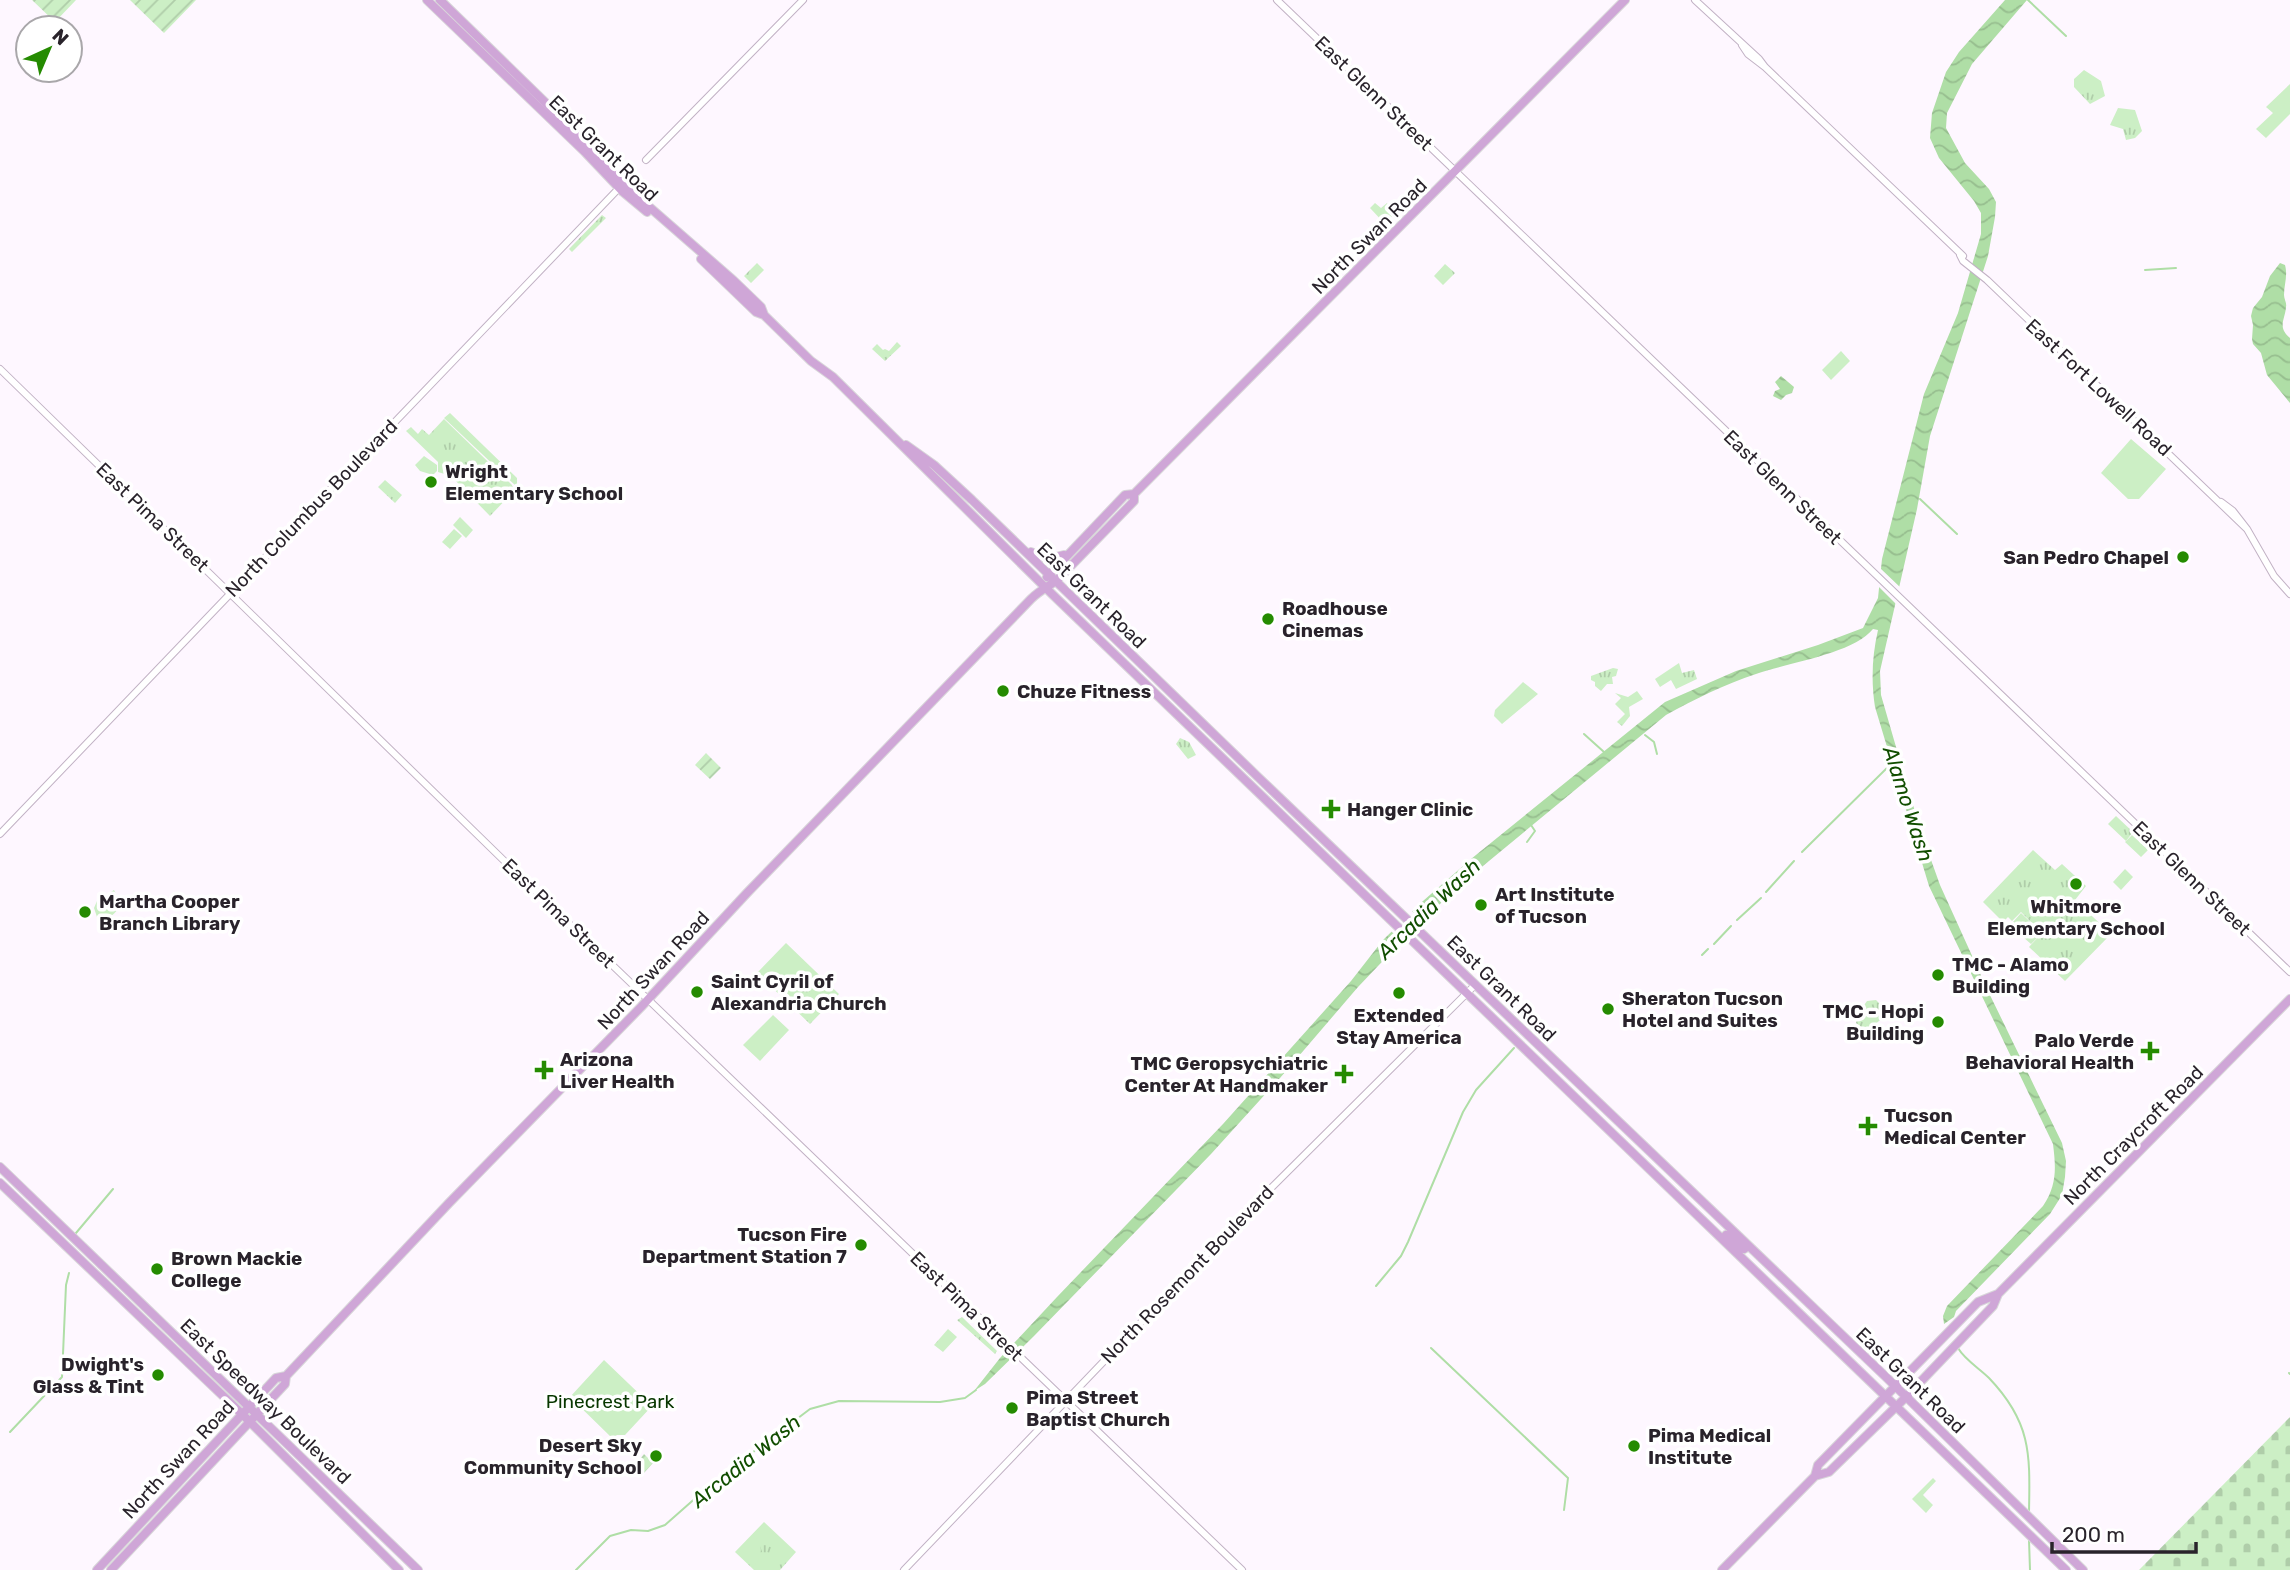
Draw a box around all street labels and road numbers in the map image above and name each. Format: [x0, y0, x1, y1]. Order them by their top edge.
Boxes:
street label: East Glenn Street [1310, 31, 1438, 156]
street label: East Grant Road [544, 91, 663, 206]
street label: North Swan Road [1307, 174, 1432, 299]
street label: East Fort Lowell Road [2021, 314, 2176, 461]
street label: North Columbus Boulevard [221, 415, 402, 602]
street label: East Glenn Street [1719, 425, 1847, 550]
street label: East Pima Street [92, 458, 214, 577]
street label: East Grant Road [1032, 538, 1151, 653]
street label: East Glenn Street [2128, 816, 2256, 941]
street label: East Pima Street [498, 854, 620, 973]
street label: North Swan Road [593, 906, 714, 1034]
street label: East Grant Road [1442, 931, 1561, 1046]
street label: North Craycroft Road [2059, 1061, 2208, 1210]
street label: North Rosemont Boulevard [1096, 1180, 1279, 1368]
street label: East Pima Street [906, 1247, 1028, 1366]
street label: East Speedway Boulevard [176, 1314, 356, 1489]
street label: East Grant Road [1851, 1323, 1970, 1438]
street label: North Swan Road [118, 1395, 239, 1523]

